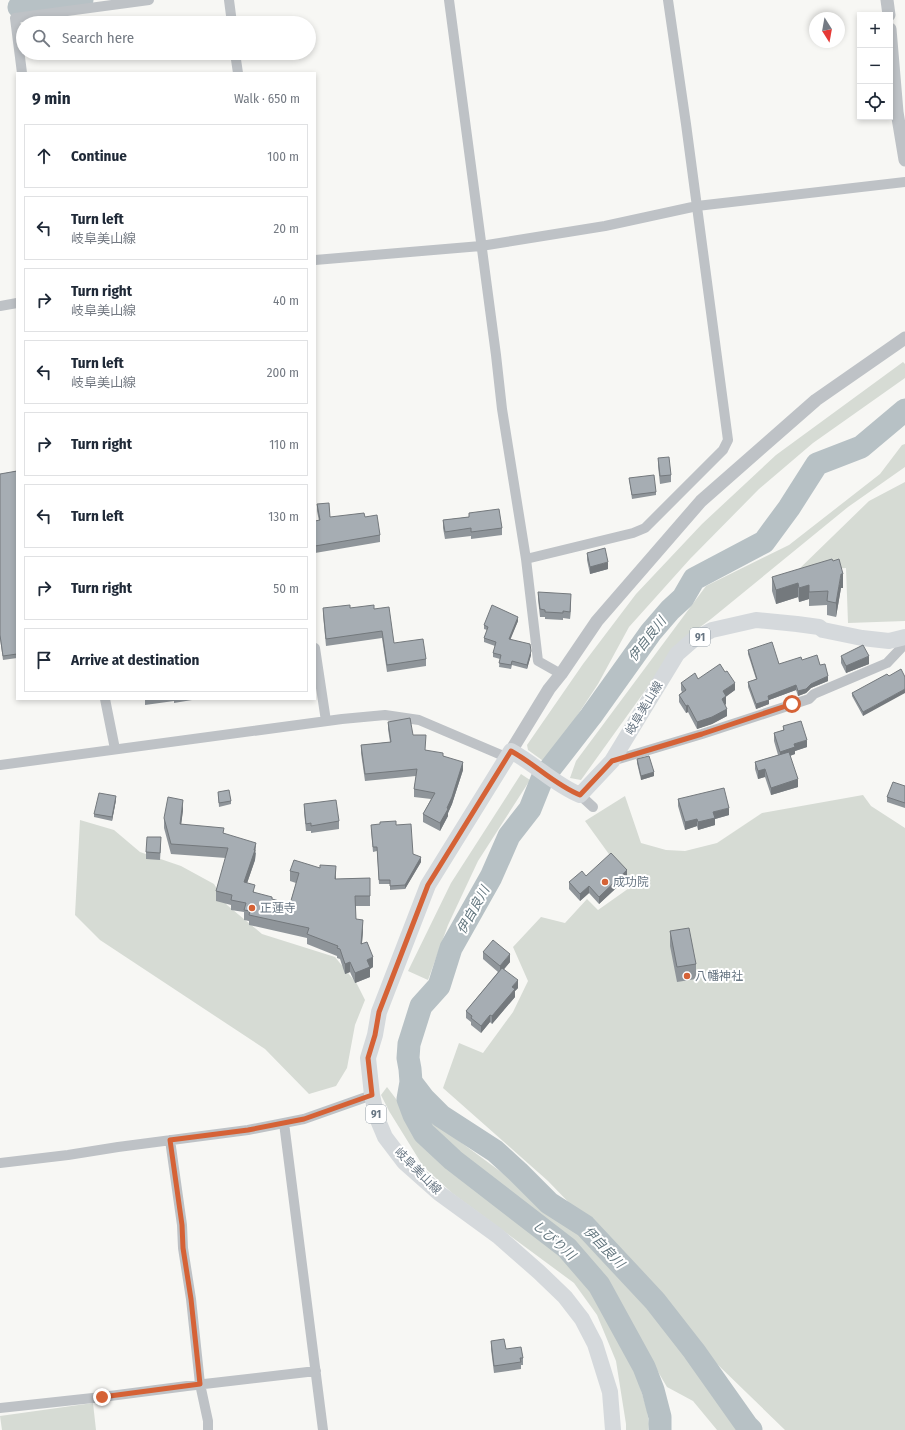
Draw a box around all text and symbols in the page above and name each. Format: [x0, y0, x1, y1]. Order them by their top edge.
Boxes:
north arrow [809, 12, 845, 48]
map controls [857, 12, 893, 120]
button: + [857, 12, 893, 48]
search box [16, 16, 316, 60]
icon: search [30, 27, 52, 49]
text: Search here [62, 29, 134, 47]
button: − [857, 48, 893, 84]
button: locate [857, 84, 893, 120]
text: 9 min [32, 88, 71, 109]
text: Walk · 650 m [234, 91, 300, 106]
icon: ahead [33, 145, 55, 167]
text: Continue [71, 147, 127, 165]
text: 100 m [267, 149, 299, 164]
text: Turn left [71, 210, 124, 228]
icon: left [33, 217, 55, 239]
text: 20 m [273, 221, 299, 236]
text: 岐阜美山線 [71, 231, 136, 246]
text: Turn right [71, 282, 132, 300]
icon: right [33, 289, 55, 311]
text: 40 m [273, 293, 299, 308]
text: 岐阜美山線 [71, 303, 136, 318]
text: Turn left [71, 354, 124, 372]
icon: left [33, 361, 55, 383]
text: 200 m [267, 365, 299, 380]
text: 岐阜美山線 [71, 375, 136, 390]
icon: right [33, 433, 55, 455]
text: Turn right [71, 435, 132, 453]
text: 110 m [269, 437, 299, 452]
icon: left [33, 505, 55, 527]
text: Turn left [71, 507, 124, 525]
text: 130 m [268, 509, 299, 524]
icon: right [33, 577, 55, 599]
text: Turn right [71, 579, 132, 597]
text: 50 m [273, 581, 299, 596]
water label: 伊自良川 [625, 612, 670, 664]
road number: 91 [690, 628, 710, 646]
icon: arrive [33, 649, 55, 671]
text: Arrive at destination [71, 651, 199, 669]
street label: 岐阜美山線 [623, 679, 665, 737]
route start [783, 695, 801, 713]
place label: 成功院 [613, 875, 649, 889]
marker: 成功院 [600, 877, 610, 887]
water label: 伊自良川 [454, 882, 493, 936]
place label: 正蓮寺 [260, 901, 296, 915]
marker: 正蓮寺 [247, 903, 257, 913]
place label: 八幡神社 [695, 969, 743, 983]
marker: 八幡神社 [682, 971, 692, 981]
road number: 91 [366, 1105, 386, 1123]
street label: 岐阜美山線 [392, 1145, 444, 1197]
water label: しびり川 [529, 1217, 580, 1264]
water label: 伊自良川 [581, 1223, 629, 1272]
route end [93, 1388, 111, 1406]

